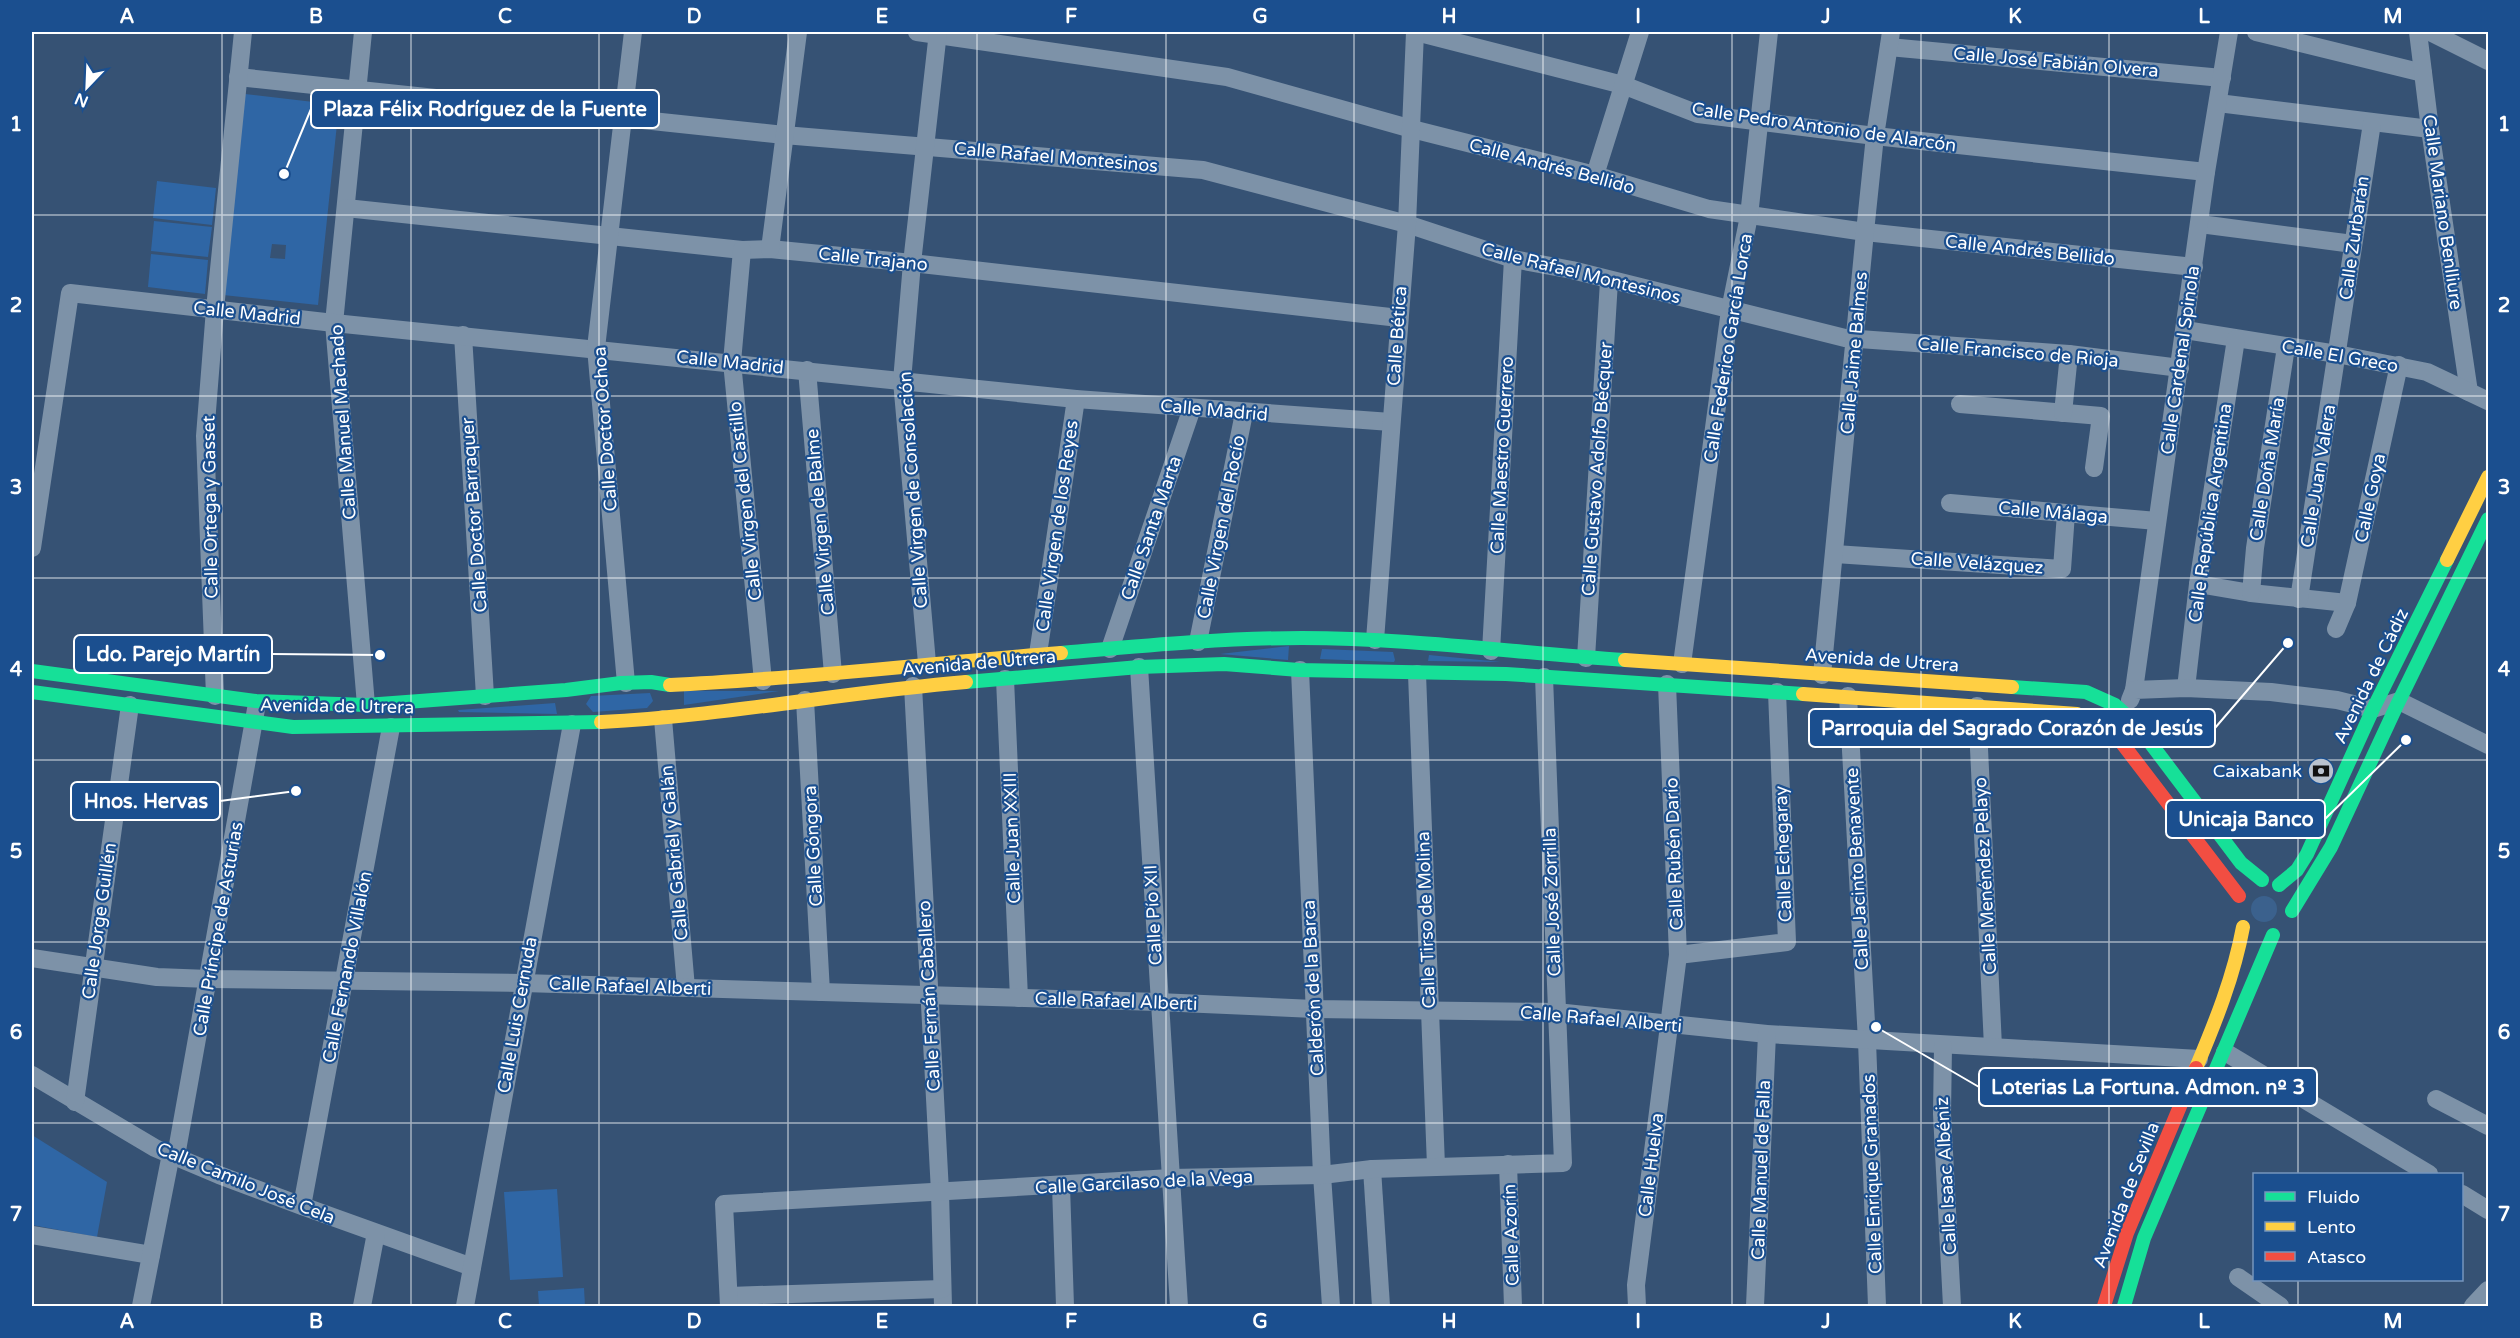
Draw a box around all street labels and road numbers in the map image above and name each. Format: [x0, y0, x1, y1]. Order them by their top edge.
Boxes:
street label: Calle José Fabián Olvera [1952, 42, 2160, 82]
street label: Calle Pedro Antonio de Alarcón [1690, 98, 1958, 156]
street label: Calle Mariano Benlliure [2418, 113, 2468, 311]
street label: Calle Andrés Bellido [1467, 133, 1637, 199]
street label: Calle Rafael Montesinos [953, 137, 1159, 177]
street label: Calle Zurbarán [2334, 174, 2374, 302]
street label: Calle Andrés Bellido [1944, 230, 2116, 270]
street label: Calle Federico García Lorca [1699, 232, 1757, 464]
street label: Calle Rafael Montesinos [1479, 238, 1683, 308]
street label: Calle Trajano [817, 242, 929, 276]
street label: Calle Cardenal Spinola [2156, 264, 2204, 456]
street label: Calle Jaime Balmes [1836, 271, 1872, 435]
street label: Calle Bética [1383, 285, 1411, 387]
street label: Calle Madrid [192, 296, 302, 330]
street label: Calle Manuel Machado [325, 324, 361, 520]
street label: Calle Francisco de Rioja [1916, 332, 2120, 372]
street label: Calle El Greco [2280, 335, 2400, 377]
street label: Calle Gustavo Adolfo Bécquer [1577, 341, 1617, 597]
street label: Calle Madrid [675, 345, 785, 379]
street label: Calle Doctor Ochoa [588, 346, 622, 512]
street label: Calle Maestro Guerrero [1486, 356, 1518, 554]
street label: Calle Virgen de Consolación [894, 371, 932, 609]
street label: Calle Madrid [1159, 394, 1269, 426]
street label: Calle Doña María [2245, 396, 2289, 542]
street label: Calle Virgen del Castillo [724, 400, 766, 602]
street label: Calle República Argentina [2184, 402, 2236, 624]
street label: Calle Juan Valera [2296, 403, 2340, 549]
street label: Calle Ortega y Gasset [197, 415, 223, 599]
street label: Calle Doctor Barraquer [456, 417, 492, 613]
street label: Calle Virgen de los Reyes [1031, 419, 1083, 633]
street label: Calle Virgen de Balme [801, 428, 839, 616]
street label: Calle Virgen del Rocío [1192, 433, 1250, 621]
street label: Calle Goya [2350, 451, 2390, 545]
street label: Calle Santa Marta [1116, 453, 1186, 603]
street label: Calle Málaga [1997, 496, 2109, 528]
street label: Calle Velázquez [1910, 547, 2044, 579]
street label: Avenida de Cádiz [2329, 605, 2413, 747]
street label: Avenida de Utrera [1804, 644, 1960, 676]
street label: Avenida de Utrera [901, 645, 1057, 681]
street label: Avenida de Utrera [260, 694, 414, 718]
street label: Calle Gabriel y Galán [655, 764, 693, 942]
street label: Calle Jacinto Benavente [1841, 767, 1873, 971]
street label: Calle Juan XXIII [999, 772, 1025, 904]
street label: Calle Menéndez Pelayo [1969, 776, 2001, 975]
street label: Calle Rubén Darío [1660, 777, 1688, 931]
street label: Calle Góngora [799, 785, 827, 907]
street label: Calle Echegaray [1770, 785, 1796, 923]
street label: Calle Príncipe de Asturias [188, 820, 248, 1038]
street label: Calle José Zorrilla [1538, 827, 1566, 977]
street label: Calle Tirso de Molina [1412, 831, 1440, 1009]
street label: Calle Jorge Guillén [77, 841, 121, 1001]
street label: Calle Pío XII [1139, 864, 1167, 966]
street label: Calle Fernando Villalón [318, 869, 376, 1065]
street label: Calderón de la Barca [1297, 899, 1329, 1077]
street label: Calle Fernán Caballero [913, 900, 945, 1092]
street label: Calle Luis Cernuda [492, 935, 542, 1095]
street label: Calle Rafael Alberti [548, 972, 712, 1000]
street label: Calle Rafael Alberti [1034, 987, 1198, 1015]
street label: Calle Rafael Alberti [1519, 1001, 1683, 1037]
street label: Calle Enrique Granados [1858, 1074, 1886, 1274]
street label: Calle Manuel de Falla [1747, 1080, 1775, 1260]
street label: Calle Isaac Albéniz [1931, 1096, 1961, 1256]
street label: Calle Huelva [1634, 1112, 1668, 1218]
street label: Avenida de Sevilla [2088, 1119, 2164, 1271]
street label: Calle Camilo José Cela [154, 1137, 338, 1229]
street label: Calle Garcilaso de la Vega [1034, 1165, 1254, 1199]
street label: Calle Azorín [1498, 1184, 1524, 1286]

